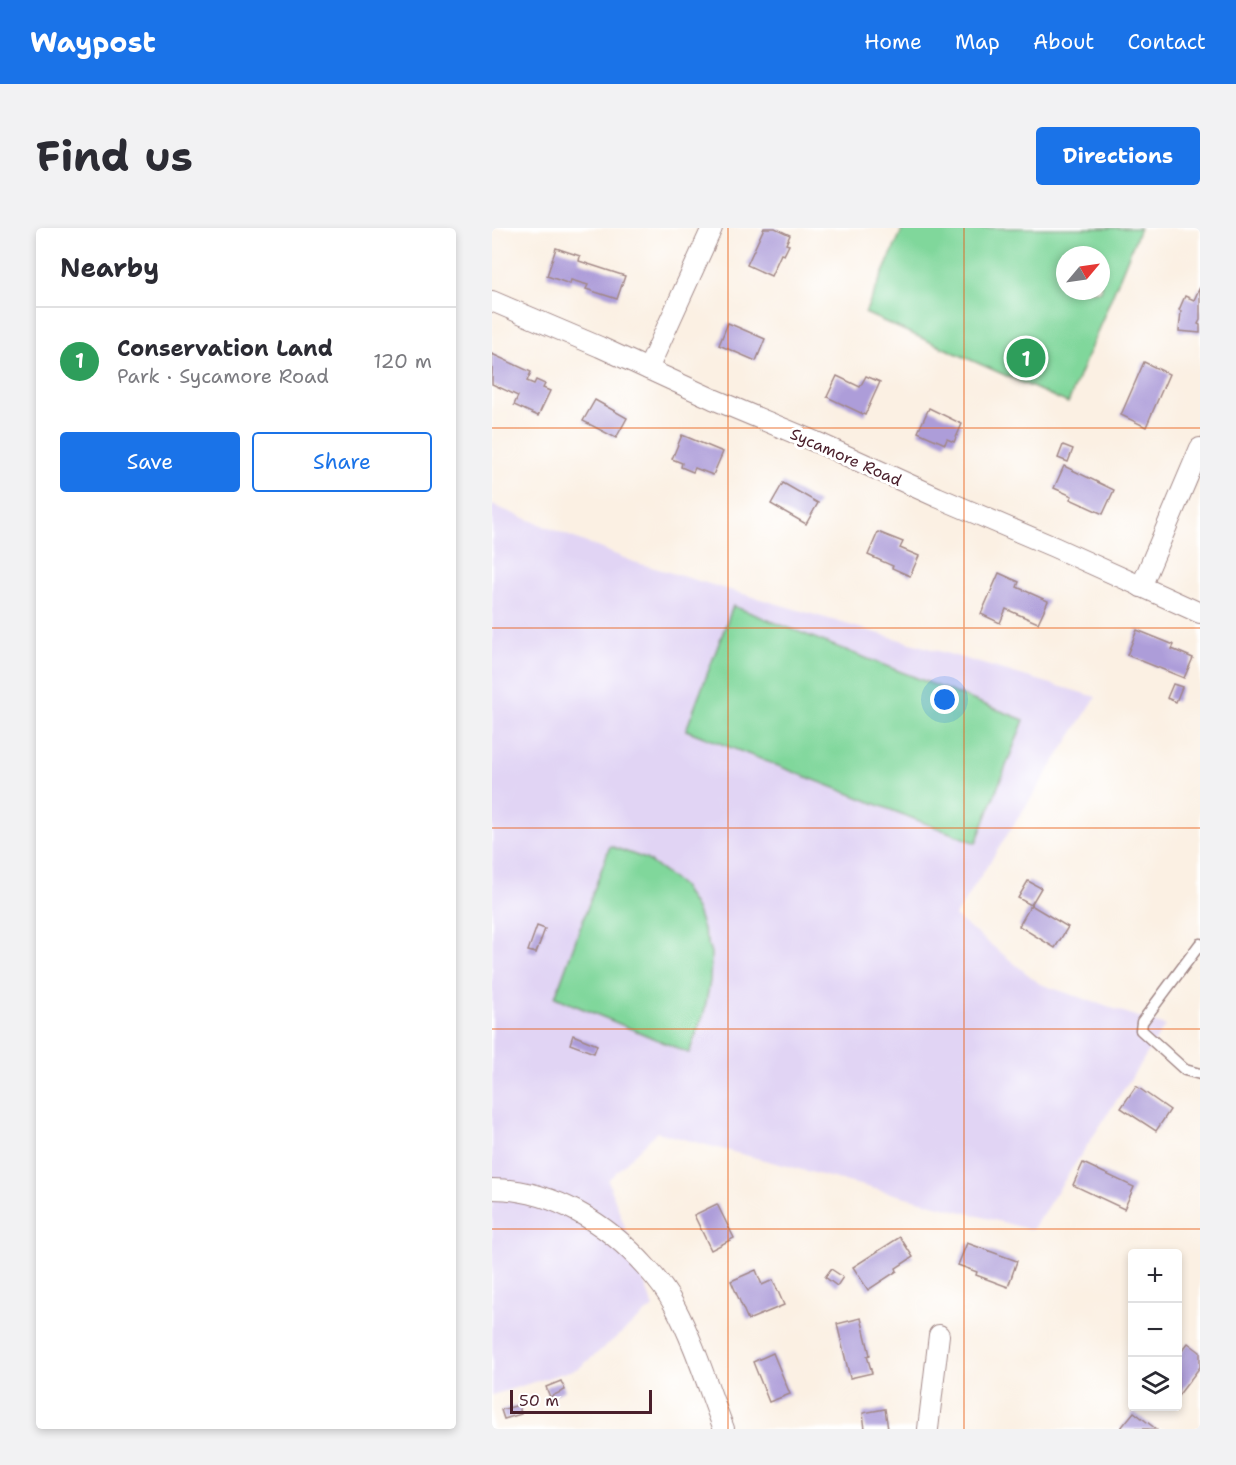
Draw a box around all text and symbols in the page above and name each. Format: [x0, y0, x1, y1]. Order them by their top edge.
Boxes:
text: Waypost [30, 23, 156, 61]
text: Home [864, 28, 922, 56]
text: Map [955, 28, 1000, 56]
text: About [1033, 28, 1094, 56]
text: Contact [1127, 28, 1206, 56]
button: Directions [1036, 127, 1200, 185]
text: Find us [36, 128, 193, 184]
north arrow [1056, 246, 1110, 300]
text: Nearby [60, 250, 159, 285]
text: Conservation Land [117, 334, 333, 363]
pin: 1 [1006, 336, 1046, 380]
text: 1 [75, 348, 84, 374]
text: 120 m [373, 348, 432, 374]
text: Park · Sycamore Road [117, 363, 329, 389]
street label: Sycamore Road [787, 423, 905, 491]
button: Save [60, 432, 240, 492]
button: Share [252, 432, 432, 492]
your location [930, 685, 959, 714]
map controls [1128, 1249, 1182, 1411]
button: + [1128, 1249, 1182, 1303]
button: − [1128, 1303, 1182, 1357]
button: layers [1128, 1357, 1182, 1411]
scale bar [510, 1387, 652, 1414]
text: 50 m [519, 1390, 559, 1411]

